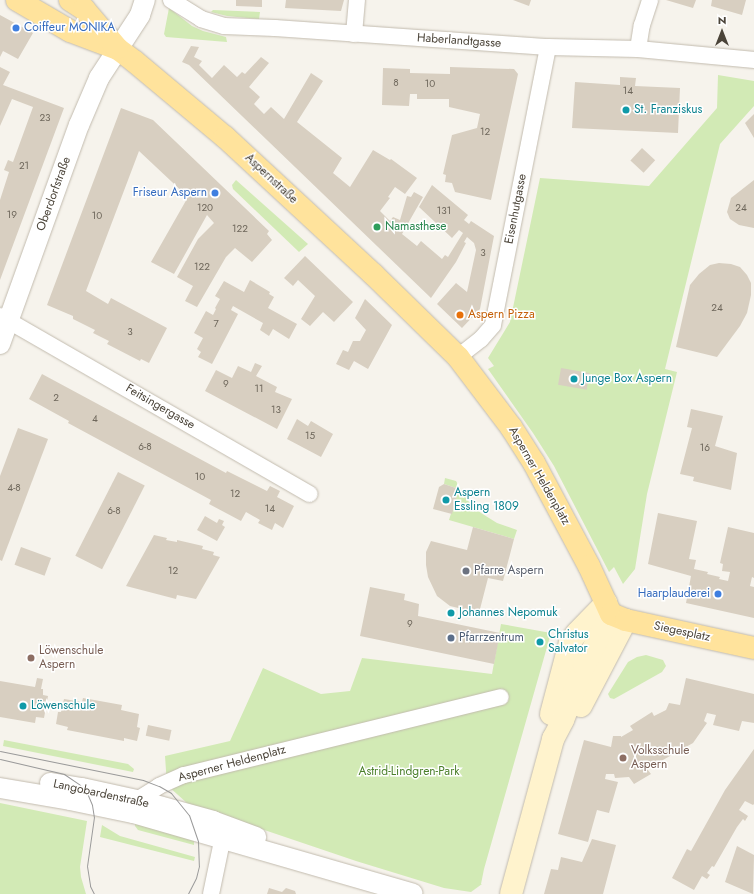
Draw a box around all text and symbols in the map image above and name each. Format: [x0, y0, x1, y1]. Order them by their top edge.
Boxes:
north arrow [702, 12, 742, 52]
text: N [718, 12, 726, 28]
place label: Coiffeur MONIKA [24, 21, 115, 35]
marker: Coiffeur MONIKA [11, 23, 21, 33]
street label: Haberlandtgasse [416, 31, 502, 51]
house number: 8 [393, 77, 399, 89]
house number: 10 [425, 78, 435, 90]
house number: 14 [623, 85, 633, 97]
place label: St. Franziskus [634, 103, 702, 117]
marker: St. Franziskus [621, 105, 631, 115]
house number: 23 [39, 112, 51, 124]
house number: 12 [480, 126, 490, 138]
street label: Aspernstraße [242, 151, 300, 207]
street label: Oberdorfstraße [34, 155, 74, 233]
house number: 21 [19, 160, 29, 172]
street label: Eisenhutgasse [502, 173, 530, 245]
place label: Friseur Aspern [133, 186, 207, 200]
marker: Friseur Aspern [210, 188, 220, 198]
house number: 120 [197, 202, 213, 214]
house number: 24 [735, 202, 747, 214]
house number: 131 [437, 205, 451, 217]
house number: 19 [7, 209, 17, 221]
house number: 10 [92, 210, 102, 222]
place label: Namasthese [385, 220, 446, 234]
marker: Namasthese [372, 222, 382, 232]
house number: 122 [232, 223, 248, 235]
house number: 3 [480, 247, 486, 259]
house number: 122 [194, 261, 210, 273]
house number: 24 [711, 302, 723, 314]
place label: Aspern Pizza [468, 308, 535, 322]
marker: Aspern Pizza [455, 310, 465, 320]
house number: 7 [213, 318, 219, 330]
house number: 3 [127, 326, 133, 338]
place label: Junge Box Aspern [582, 372, 672, 386]
marker: Junge Box Aspern [569, 374, 579, 384]
house number: 9 [223, 378, 229, 390]
street label: Feitsingergasse [123, 381, 197, 433]
house number: 11 [255, 383, 263, 395]
house number: 2 [53, 392, 59, 404]
house number: 13 [271, 404, 281, 416]
house number: 4 [92, 413, 98, 425]
street label: Asperner Heldenplatz [505, 424, 573, 528]
house number: 15 [305, 430, 315, 442]
house number: 6-8 [138, 441, 152, 453]
house number: 16 [700, 442, 710, 454]
house number: 10 [195, 471, 205, 483]
house number: 4-8 [7, 482, 21, 494]
place label: Aspern Essling 1809 [454, 486, 519, 514]
house number: 12 [230, 488, 240, 500]
marker: Aspern Essling 1809 [441, 495, 451, 505]
house number: 14 [265, 503, 275, 515]
house number: 6-8 [107, 505, 121, 517]
place label: Pfarre Aspern [474, 564, 544, 578]
house number: 12 [168, 565, 178, 577]
marker: Pfarre Aspern [461, 566, 471, 576]
place label: Haarplauderei [638, 587, 710, 601]
marker: Haarplauderei [713, 589, 723, 599]
place label: Johannes Nepomuk [459, 606, 558, 620]
marker: Johannes Nepomuk [446, 608, 456, 618]
house number: 9 [407, 618, 413, 630]
street label: Siegesplatz [652, 619, 712, 645]
place label: Christus Salvator [548, 628, 589, 656]
place label: Pfarrzentrum [459, 631, 524, 645]
marker: Pfarrzentrum [446, 633, 456, 643]
marker: Christus Salvator [535, 637, 545, 647]
place label: Löwenschule Aspern [39, 644, 103, 672]
marker: Löwenschule Aspern [26, 653, 36, 663]
place label: Löwenschule [31, 699, 95, 713]
marker: Löwenschule [18, 701, 28, 711]
street label: Asperner Heldenplatz [177, 743, 287, 785]
place label: Volksschule Aspern [631, 744, 689, 772]
marker: Volksschule Aspern [618, 753, 628, 763]
park label: Astrid-Lindgren-Park [358, 765, 460, 779]
street label: Langobardenstraße [52, 777, 150, 811]

